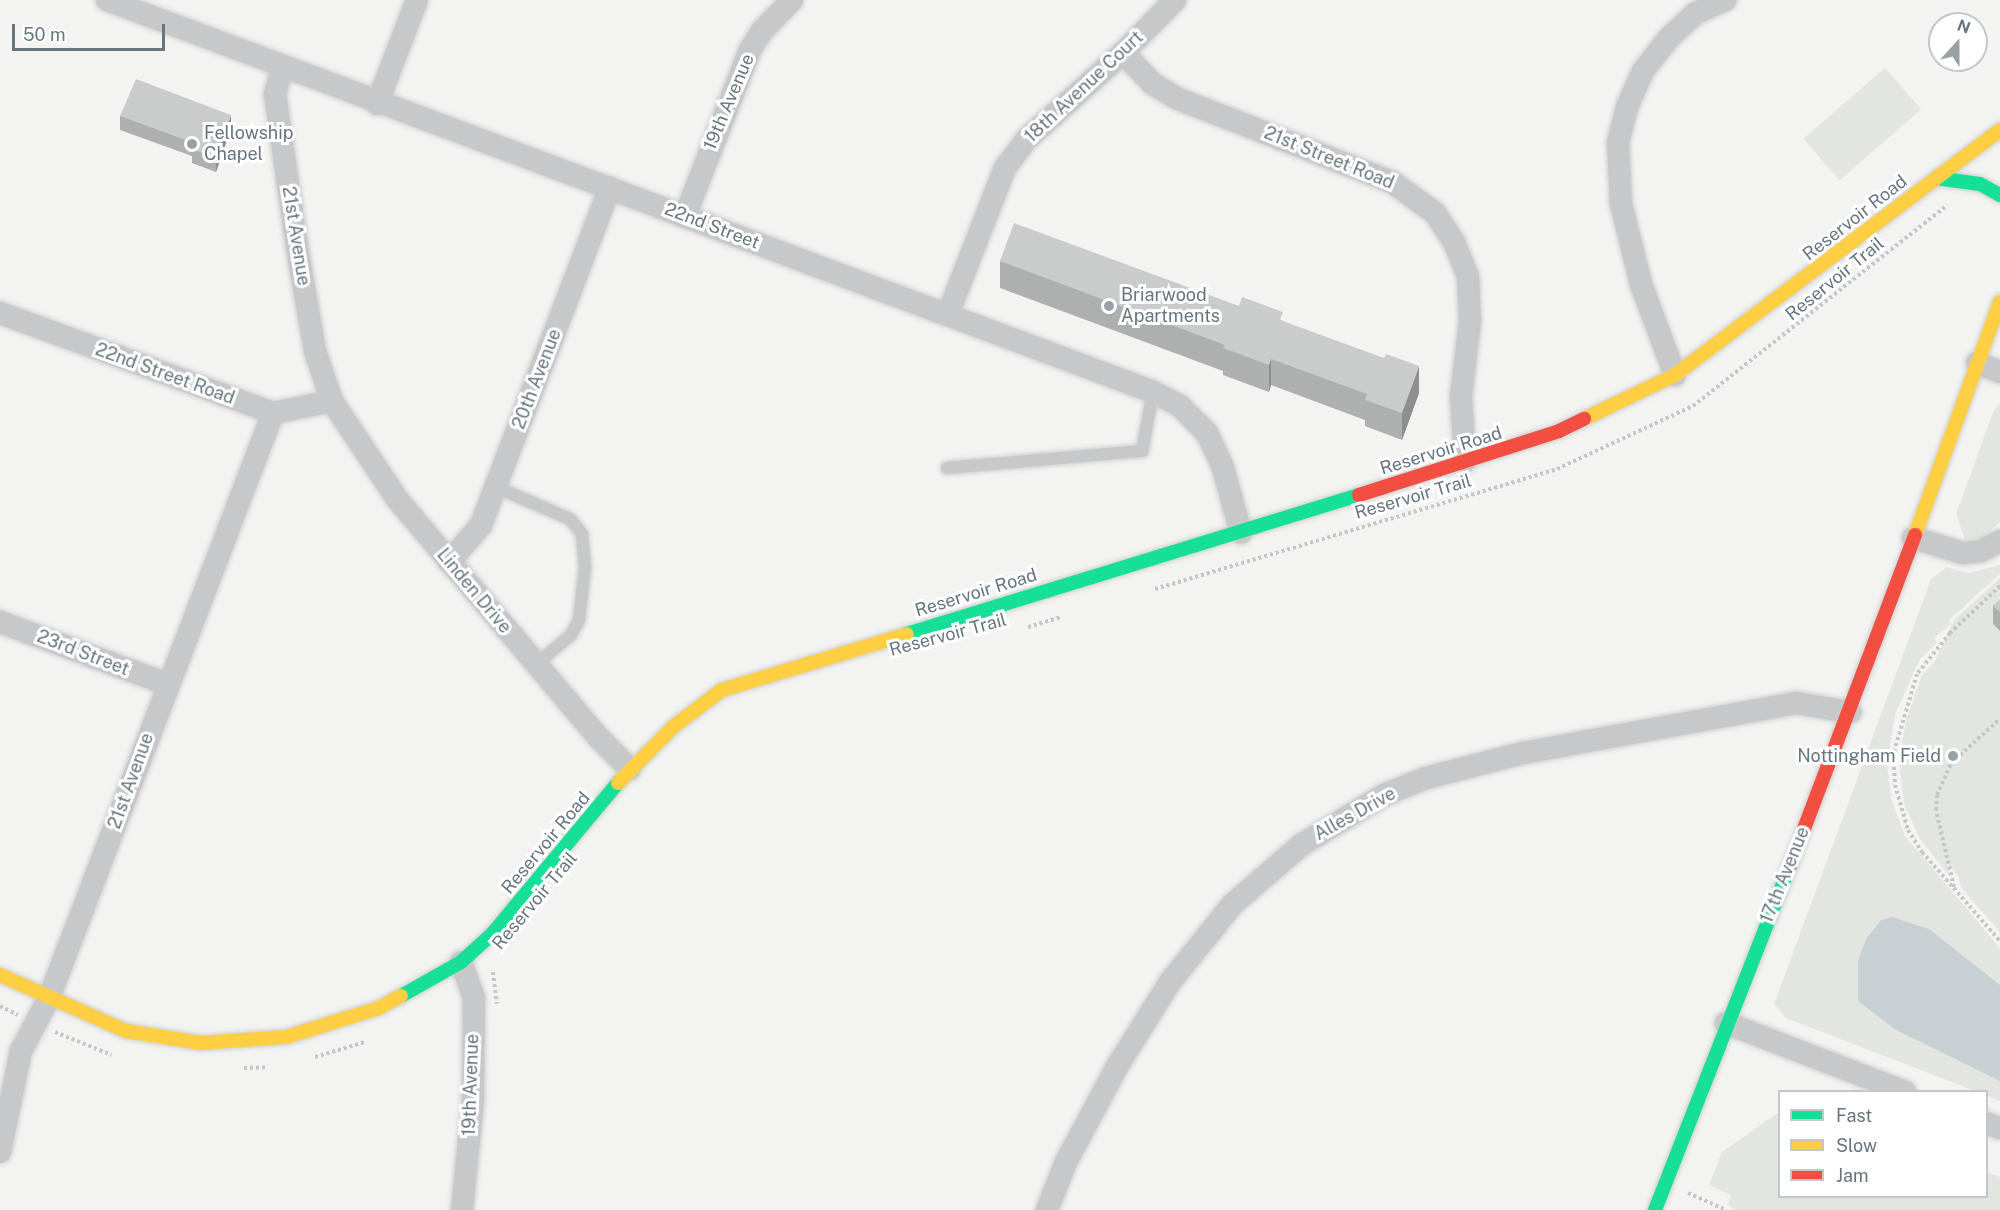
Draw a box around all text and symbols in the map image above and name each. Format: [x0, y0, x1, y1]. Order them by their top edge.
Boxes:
scale bar [15, 12, 168, 50]
north arrow [1928, 12, 1988, 72]
text: N [1955, 15, 1973, 38]
text: 50 m [23, 24, 66, 45]
street label: 18th Avenue Court [1020, 27, 1148, 147]
street label: 19th Avenue [699, 51, 759, 153]
street label: 21st Street Road [1261, 122, 1397, 194]
place label: Fellowship Chapel [204, 123, 293, 166]
marker: Fellowship Chapel [185, 137, 199, 151]
street label: Reservoir Road [1799, 171, 1911, 265]
street label: 21st Avenue [277, 185, 315, 287]
street label: 22nd Street [662, 198, 762, 254]
street label: Reservoir Trail [1781, 233, 1889, 325]
place label: Briarwood Apartments [1121, 285, 1220, 328]
marker: Briarwood Apartments [1102, 299, 1116, 313]
street label: 20th Avenue [508, 326, 566, 432]
street label: 22nd Street Road [92, 339, 238, 409]
street label: Reservoir Road [1377, 422, 1505, 480]
street label: Reservoir Trail [1352, 470, 1474, 524]
street label: Linden Drive [432, 544, 516, 638]
street label: Reservoir Road [912, 564, 1040, 622]
street label: Reservoir Trail [887, 609, 1009, 661]
street label: 23rd Street [34, 626, 132, 680]
street label: 21st Avenue [104, 730, 158, 832]
place label: Nottingham Field [1797, 745, 1941, 767]
marker: Nottingham Field [1946, 749, 1960, 763]
street label: Alles Drive [1311, 783, 1399, 845]
street label: Reservoir Road [497, 788, 595, 898]
street label: 17th Avenue [1756, 824, 1814, 926]
street label: Reservoir Trail [488, 848, 582, 954]
street label: 19th Avenue [458, 1034, 484, 1136]
legend [1778, 1090, 1988, 1198]
text: Fast [1836, 1105, 1872, 1126]
text: Slow [1836, 1135, 1877, 1156]
text: Jam [1836, 1165, 1869, 1186]

